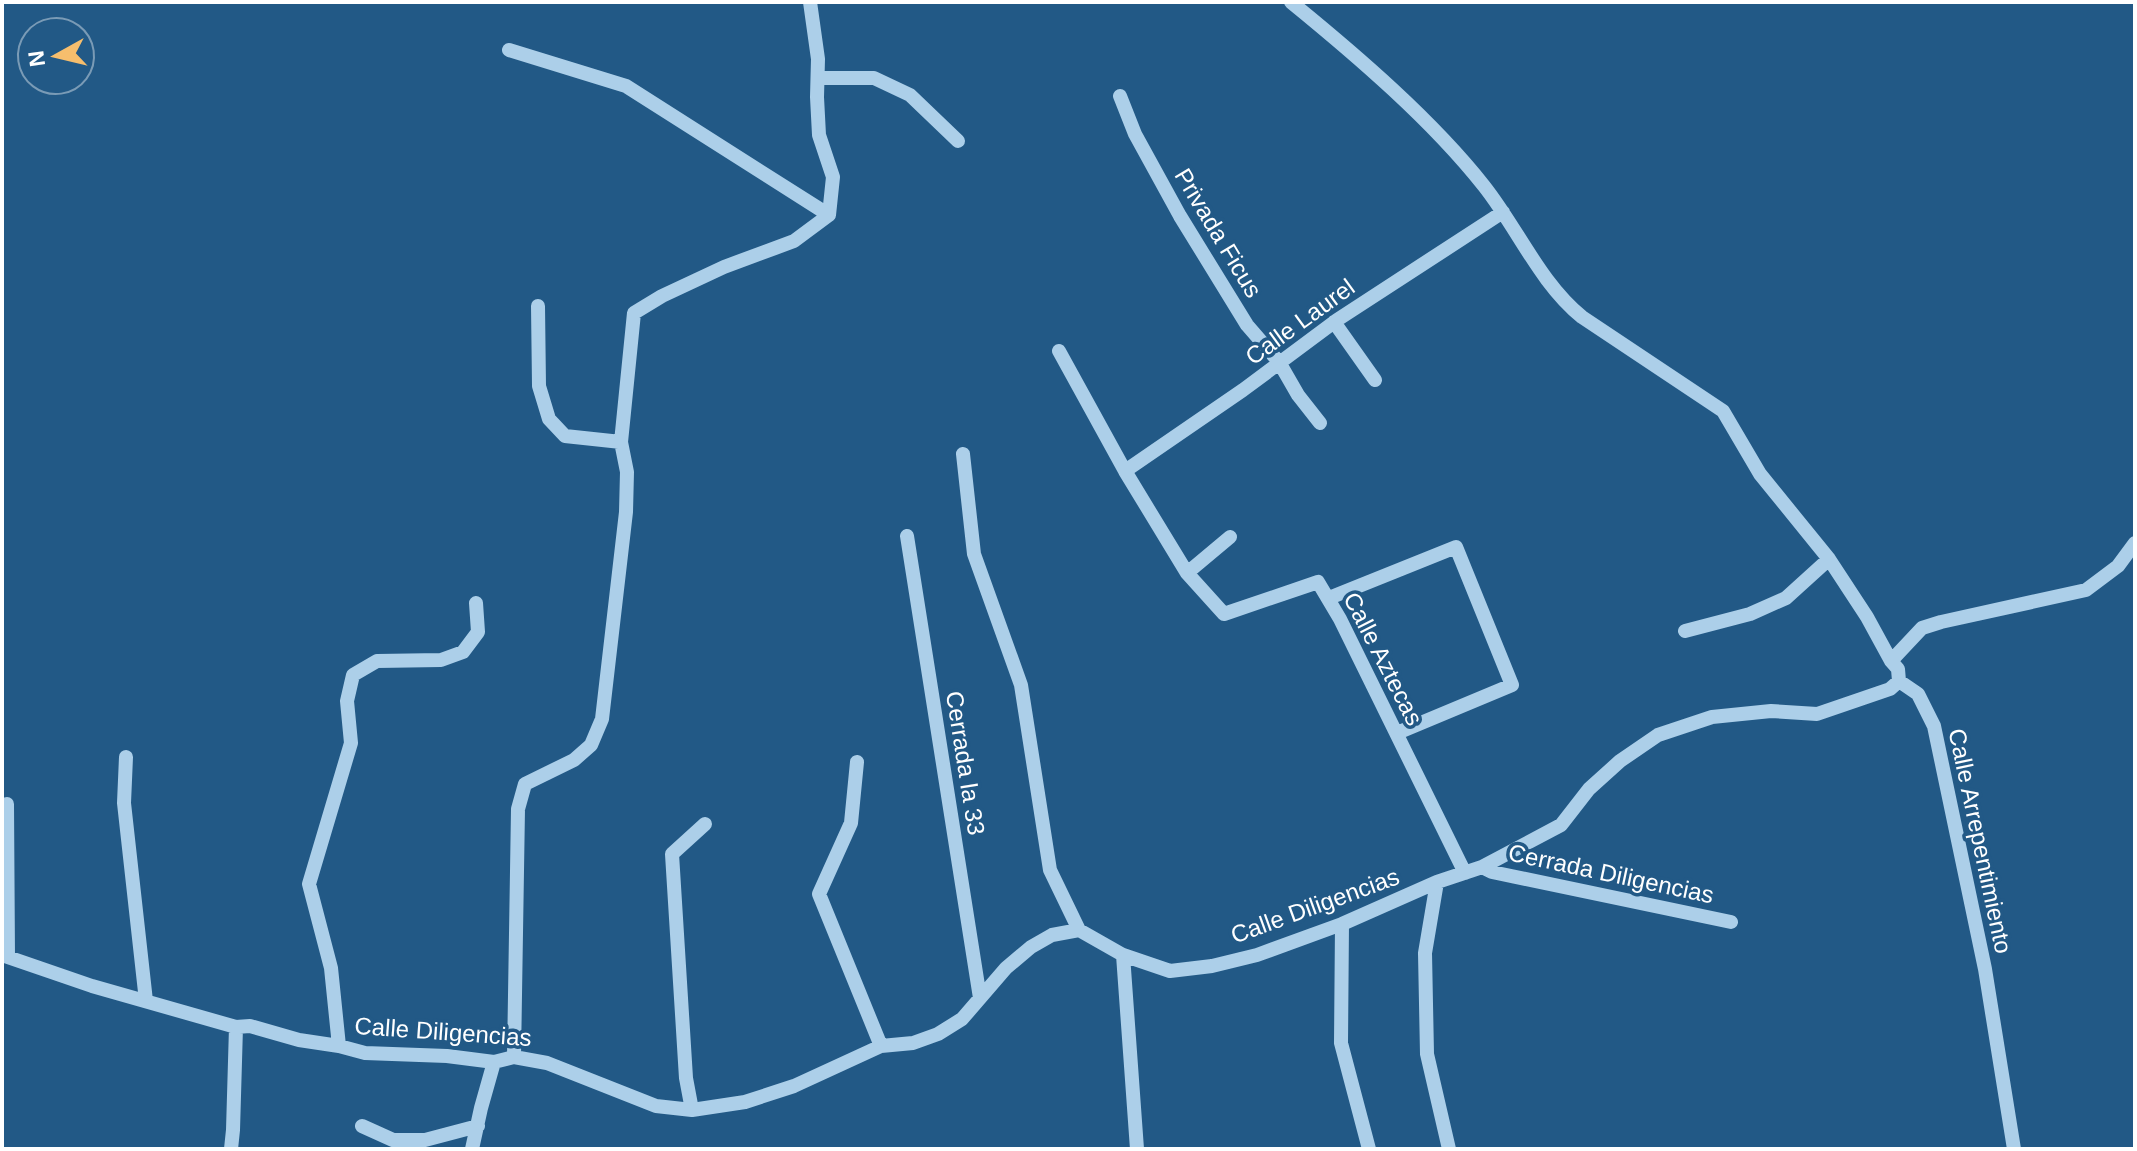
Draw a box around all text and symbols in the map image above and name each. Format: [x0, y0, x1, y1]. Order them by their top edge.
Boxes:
north arrow [16, 16, 96, 96]
text: N [23, 49, 50, 68]
street label: Privada Ficus [1169, 163, 1267, 302]
street label: Calle Laurel [1240, 273, 1359, 370]
street label: Calle Aztecas [1338, 588, 1428, 730]
street label: Cerrada la 33 [941, 689, 990, 837]
street label: Calle Arrepentimiento [1943, 726, 2018, 956]
street label: Cerrada Diligencias [1506, 839, 1716, 908]
street label: Calle Diligencias [1227, 863, 1403, 949]
street label: Calle Diligencias [354, 1012, 532, 1051]

